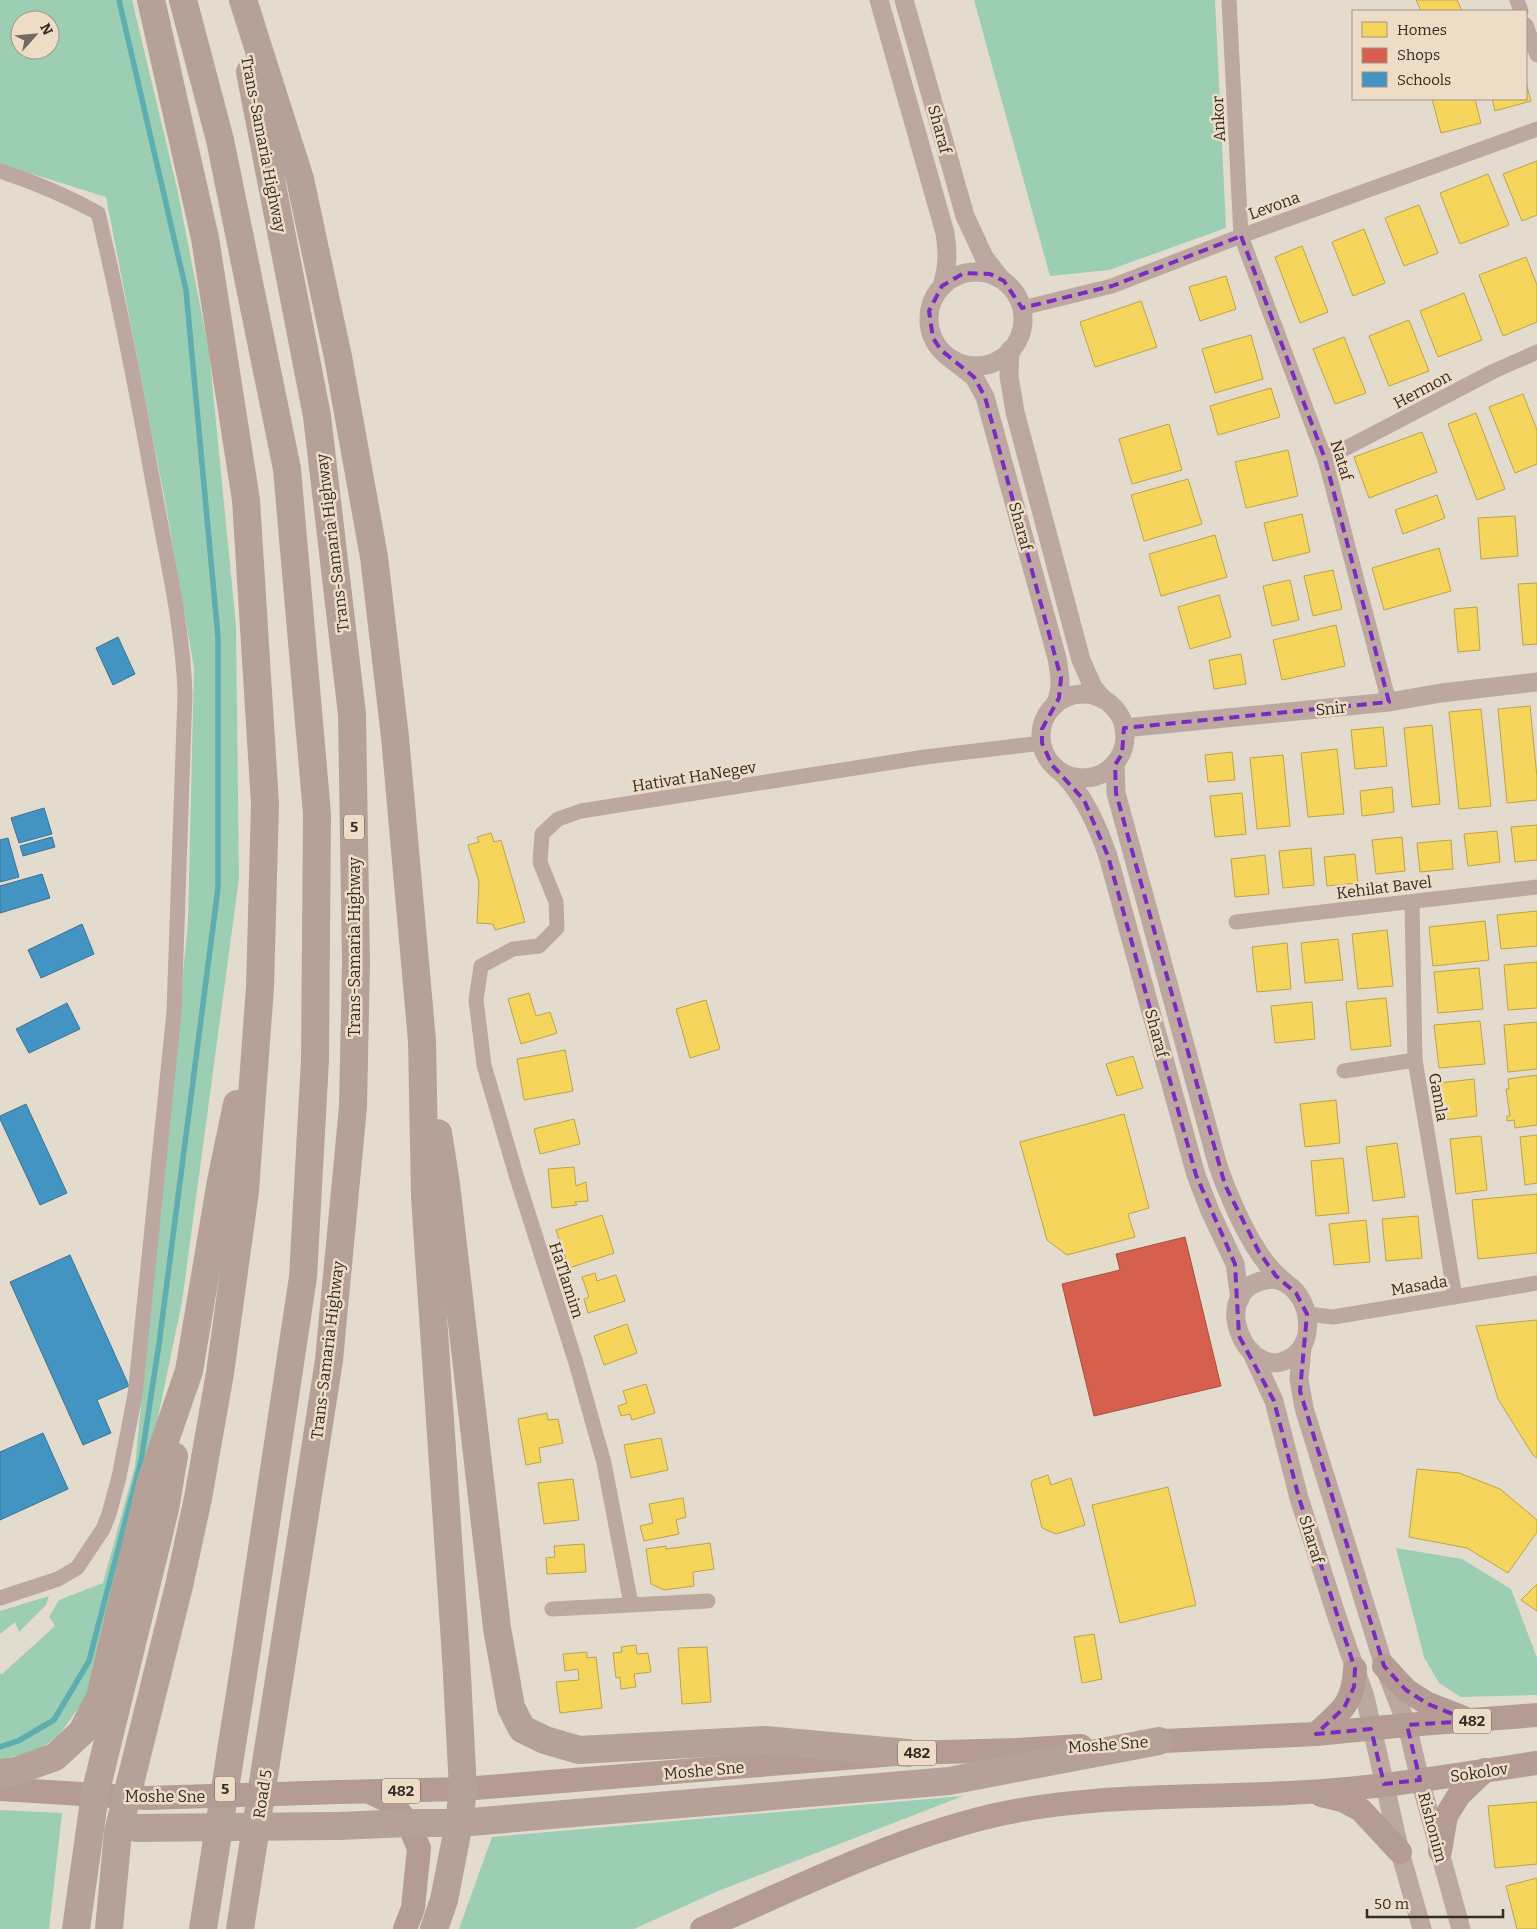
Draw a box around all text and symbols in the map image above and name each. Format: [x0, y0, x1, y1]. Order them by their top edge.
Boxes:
north arrow [10, 10, 60, 60]
legend [1352, 10, 1527, 100]
text: N [36, 21, 56, 38]
text: Homes [1397, 21, 1447, 39]
text: Shops [1397, 46, 1440, 64]
street label: Trans-Samaria Highway [237, 54, 290, 235]
text: Schools [1397, 71, 1451, 89]
street label: Ankor [1208, 96, 1229, 142]
street label: Sharaf [924, 103, 955, 157]
street label: Levona [1246, 187, 1303, 224]
street label: Hermon [1390, 366, 1454, 413]
street label: Nataf [1326, 438, 1357, 484]
street label: Trans-Samaria Highway [312, 452, 353, 633]
street label: Sharaf [1005, 500, 1036, 554]
street label: Snir [1315, 697, 1347, 720]
street label: Hativat HaNegev [631, 757, 758, 796]
road number: 5 [344, 814, 364, 840]
street label: Trans-Samaria Highway [345, 857, 364, 1037]
street label: Kehilat Bavel [1335, 872, 1433, 903]
street label: Sharaf [1141, 1007, 1172, 1061]
street label: Gamla [1425, 1071, 1452, 1123]
street label: HaTlamim [545, 1240, 588, 1321]
street label: Trans-Samaria Highway [307, 1259, 348, 1440]
street label: Masada [1389, 1272, 1449, 1299]
street label: Sharaf [1295, 1513, 1328, 1567]
road number: 482 [1453, 1708, 1491, 1734]
street label: Moshe Sne [1067, 1732, 1149, 1757]
road number: 482 [898, 1740, 936, 1766]
street label: Moshe Sne [663, 1758, 745, 1783]
street label: Sokolov [1449, 1759, 1510, 1786]
street label: Road 5 [249, 1768, 276, 1820]
road number: 5 [215, 1776, 235, 1802]
road number: 482 [382, 1778, 420, 1804]
street label: Moshe Sne [125, 1787, 205, 1806]
street label: Rishonim [1414, 1790, 1451, 1864]
scale bar [1367, 1886, 1503, 1918]
text: 50 m [1374, 1895, 1410, 1913]

